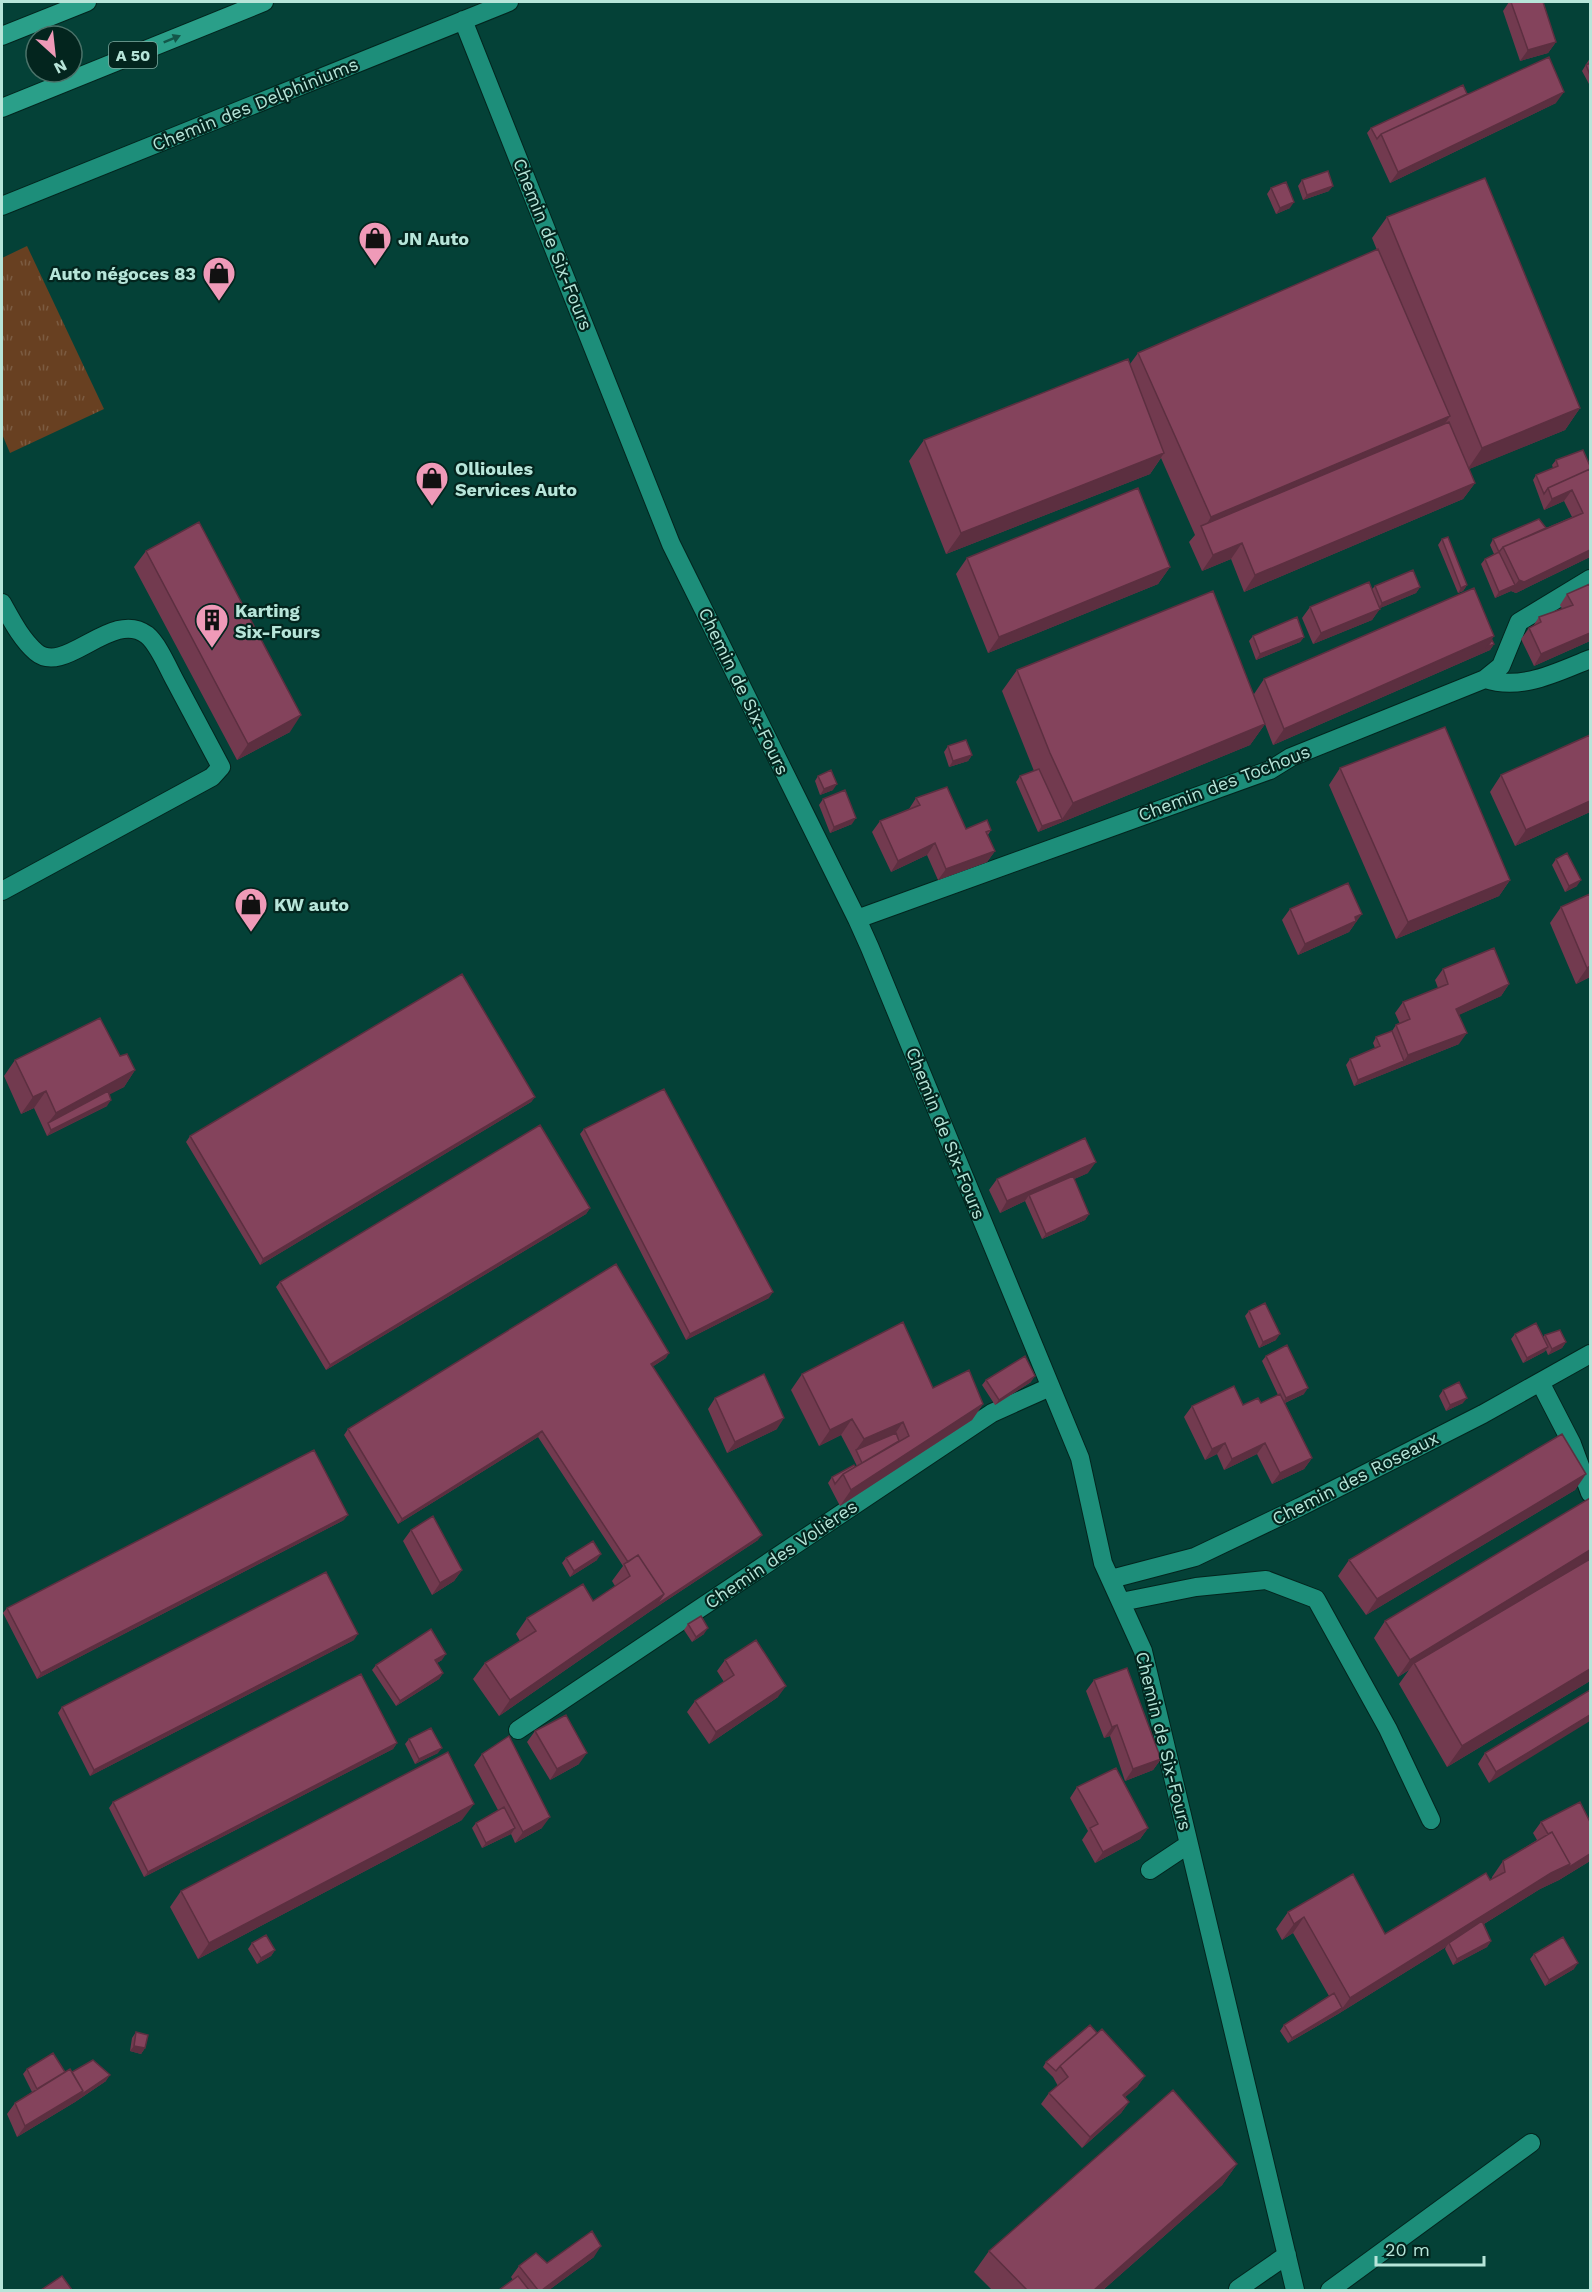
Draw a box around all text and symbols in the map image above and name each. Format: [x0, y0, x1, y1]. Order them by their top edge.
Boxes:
north arrow [24, 24, 84, 84]
one-way arrow [164, 34, 182, 44]
road number: A 50 [109, 42, 157, 68]
street label: Chemin des Delphiniums [149, 53, 361, 155]
text: N [51, 56, 70, 78]
street label: Chemin de Six-Fours [509, 155, 597, 333]
shop icon: JN Auto [357, 220, 393, 267]
place label: JN Auto [398, 228, 469, 249]
shop icon: Auto négoces 83 [201, 255, 237, 302]
place label: Auto négoces 83 [49, 263, 196, 284]
place label: Ollioules Services Auto [455, 458, 577, 500]
shop icon: Ollioules Services Auto [414, 460, 450, 507]
place label: Karting Six-Fours [235, 600, 320, 642]
building icon: Karting Six-Fours [194, 602, 230, 649]
street label: Chemin de Six-Fours [694, 604, 794, 778]
street label: Chemin des Tochous [1135, 741, 1313, 825]
shop icon: KW auto [233, 886, 269, 933]
place label: KW auto [274, 894, 349, 915]
street label: Chemin de Six-Fours [902, 1044, 990, 1222]
street label: Chemin des Roseaux [1268, 1427, 1442, 1529]
street label: Chemin des Volières [701, 1495, 861, 1613]
street label: Chemin de Six-Fours [1132, 1650, 1196, 1832]
scale bar [1376, 2229, 1484, 2267]
text: 20 m [1385, 2239, 1430, 2260]

